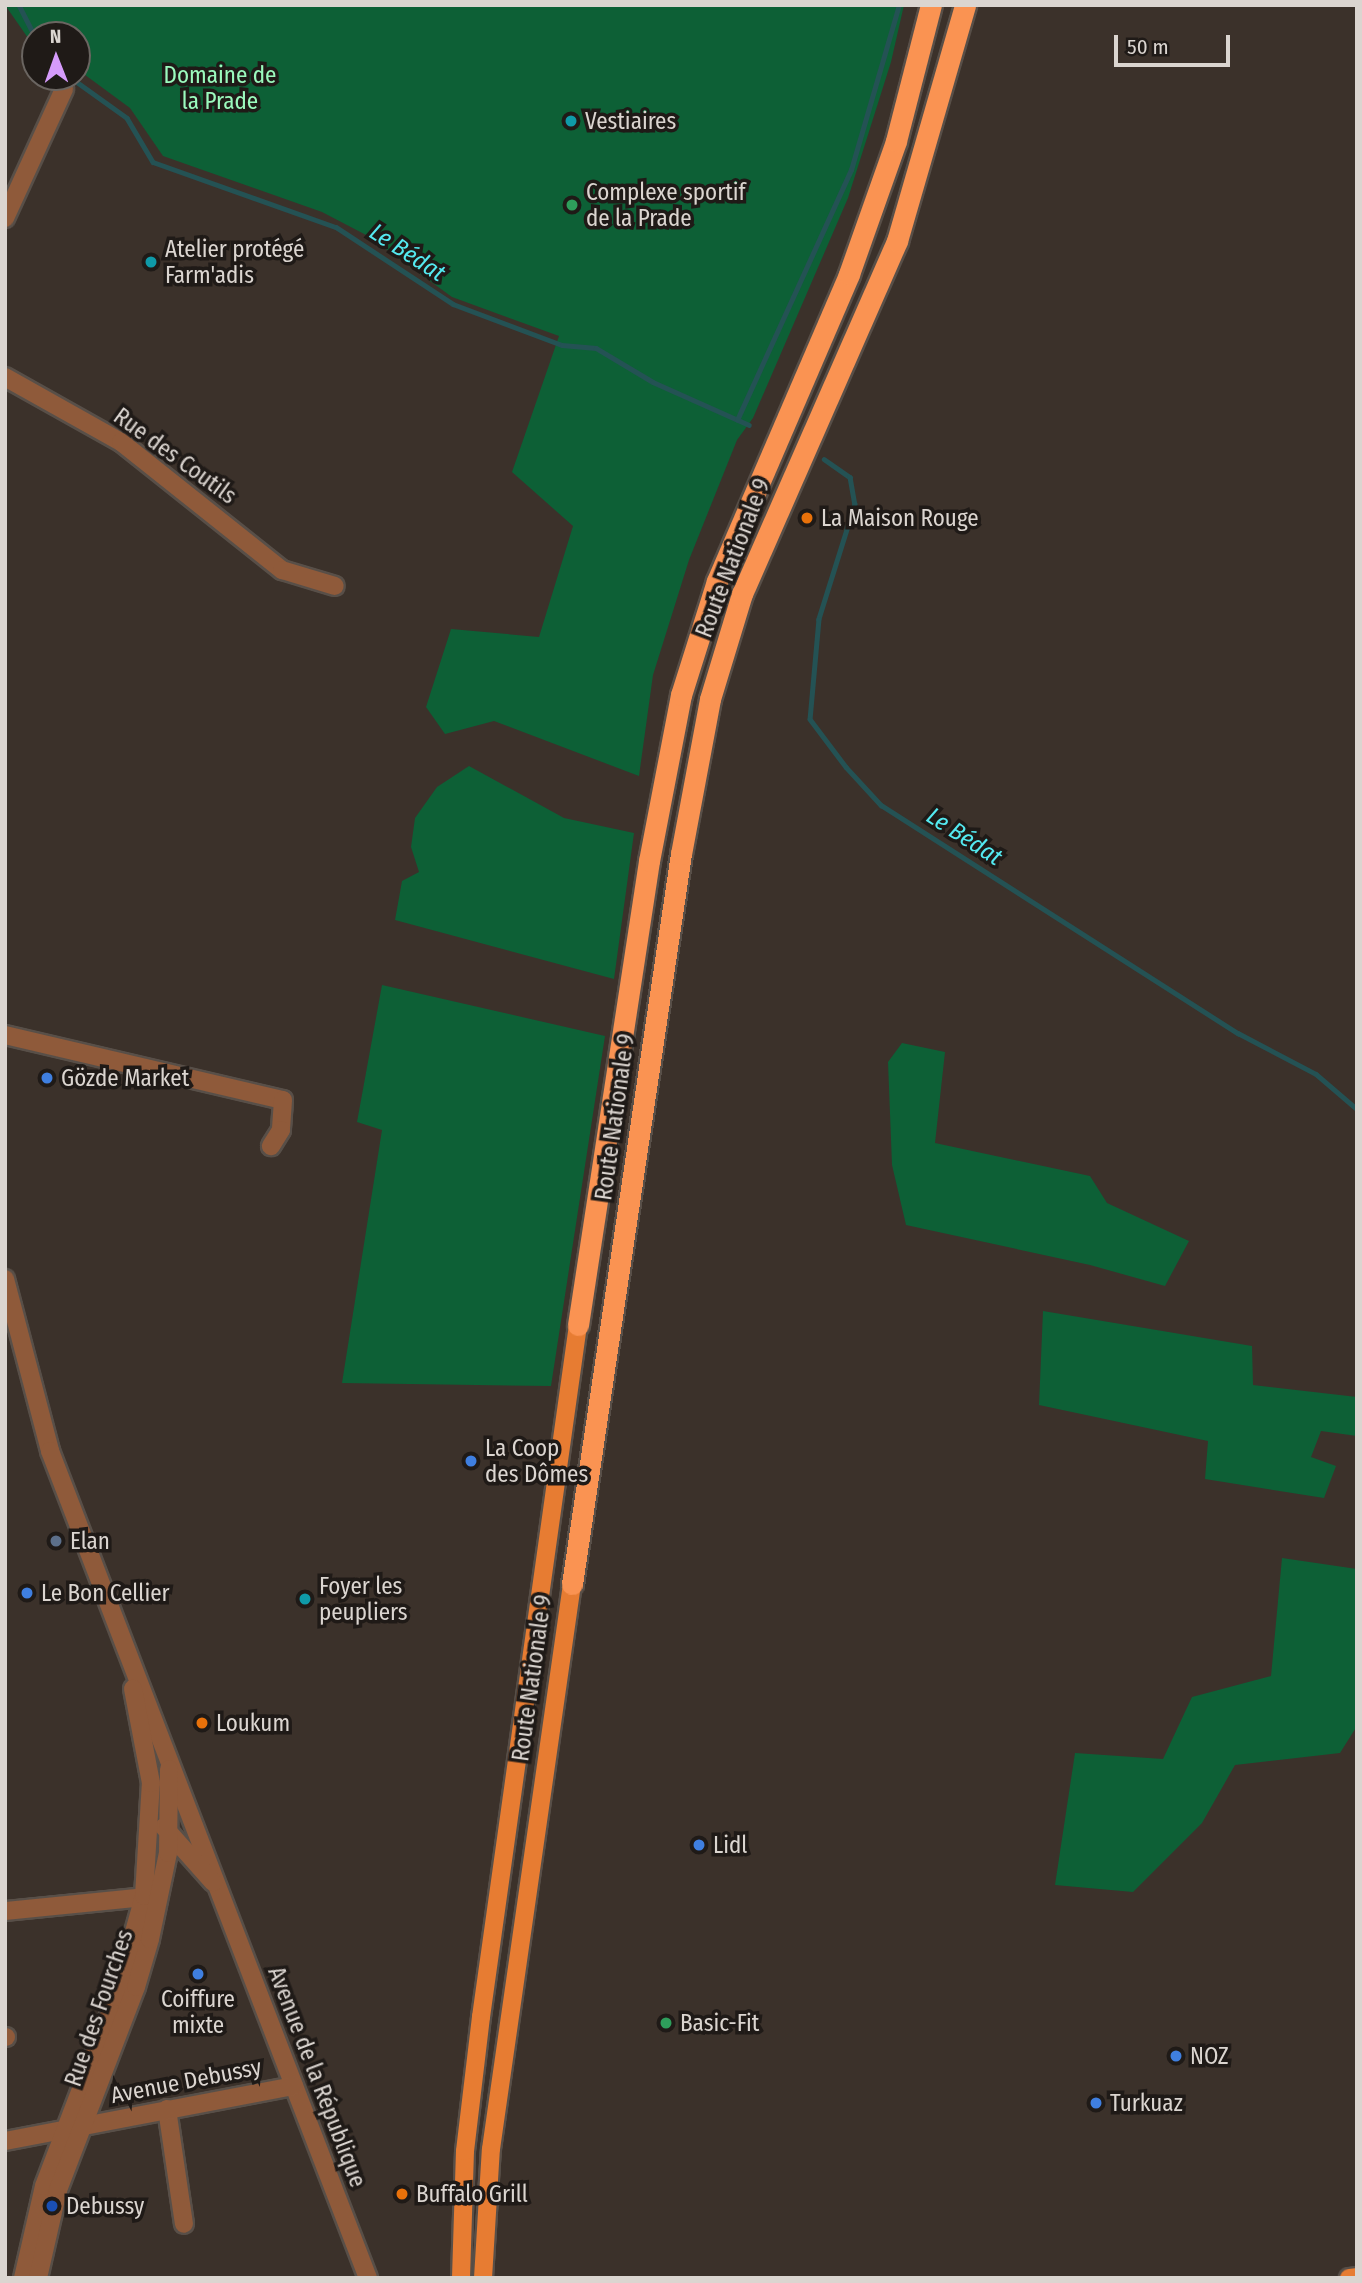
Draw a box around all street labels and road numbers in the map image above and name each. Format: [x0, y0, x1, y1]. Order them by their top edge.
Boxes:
street label: Rue des Coutils [108, 402, 242, 510]
street label: Route Nationale 9 [690, 475, 776, 641]
street label: Route Nationale 9 [590, 1032, 640, 1202]
street label: Route Nationale 9 [507, 1593, 557, 1763]
street label: Rue des Fourches [59, 1926, 139, 2090]
street label: Avenue de la République [262, 1963, 372, 2191]
street label: Avenue Debussy [108, 2053, 264, 2109]

